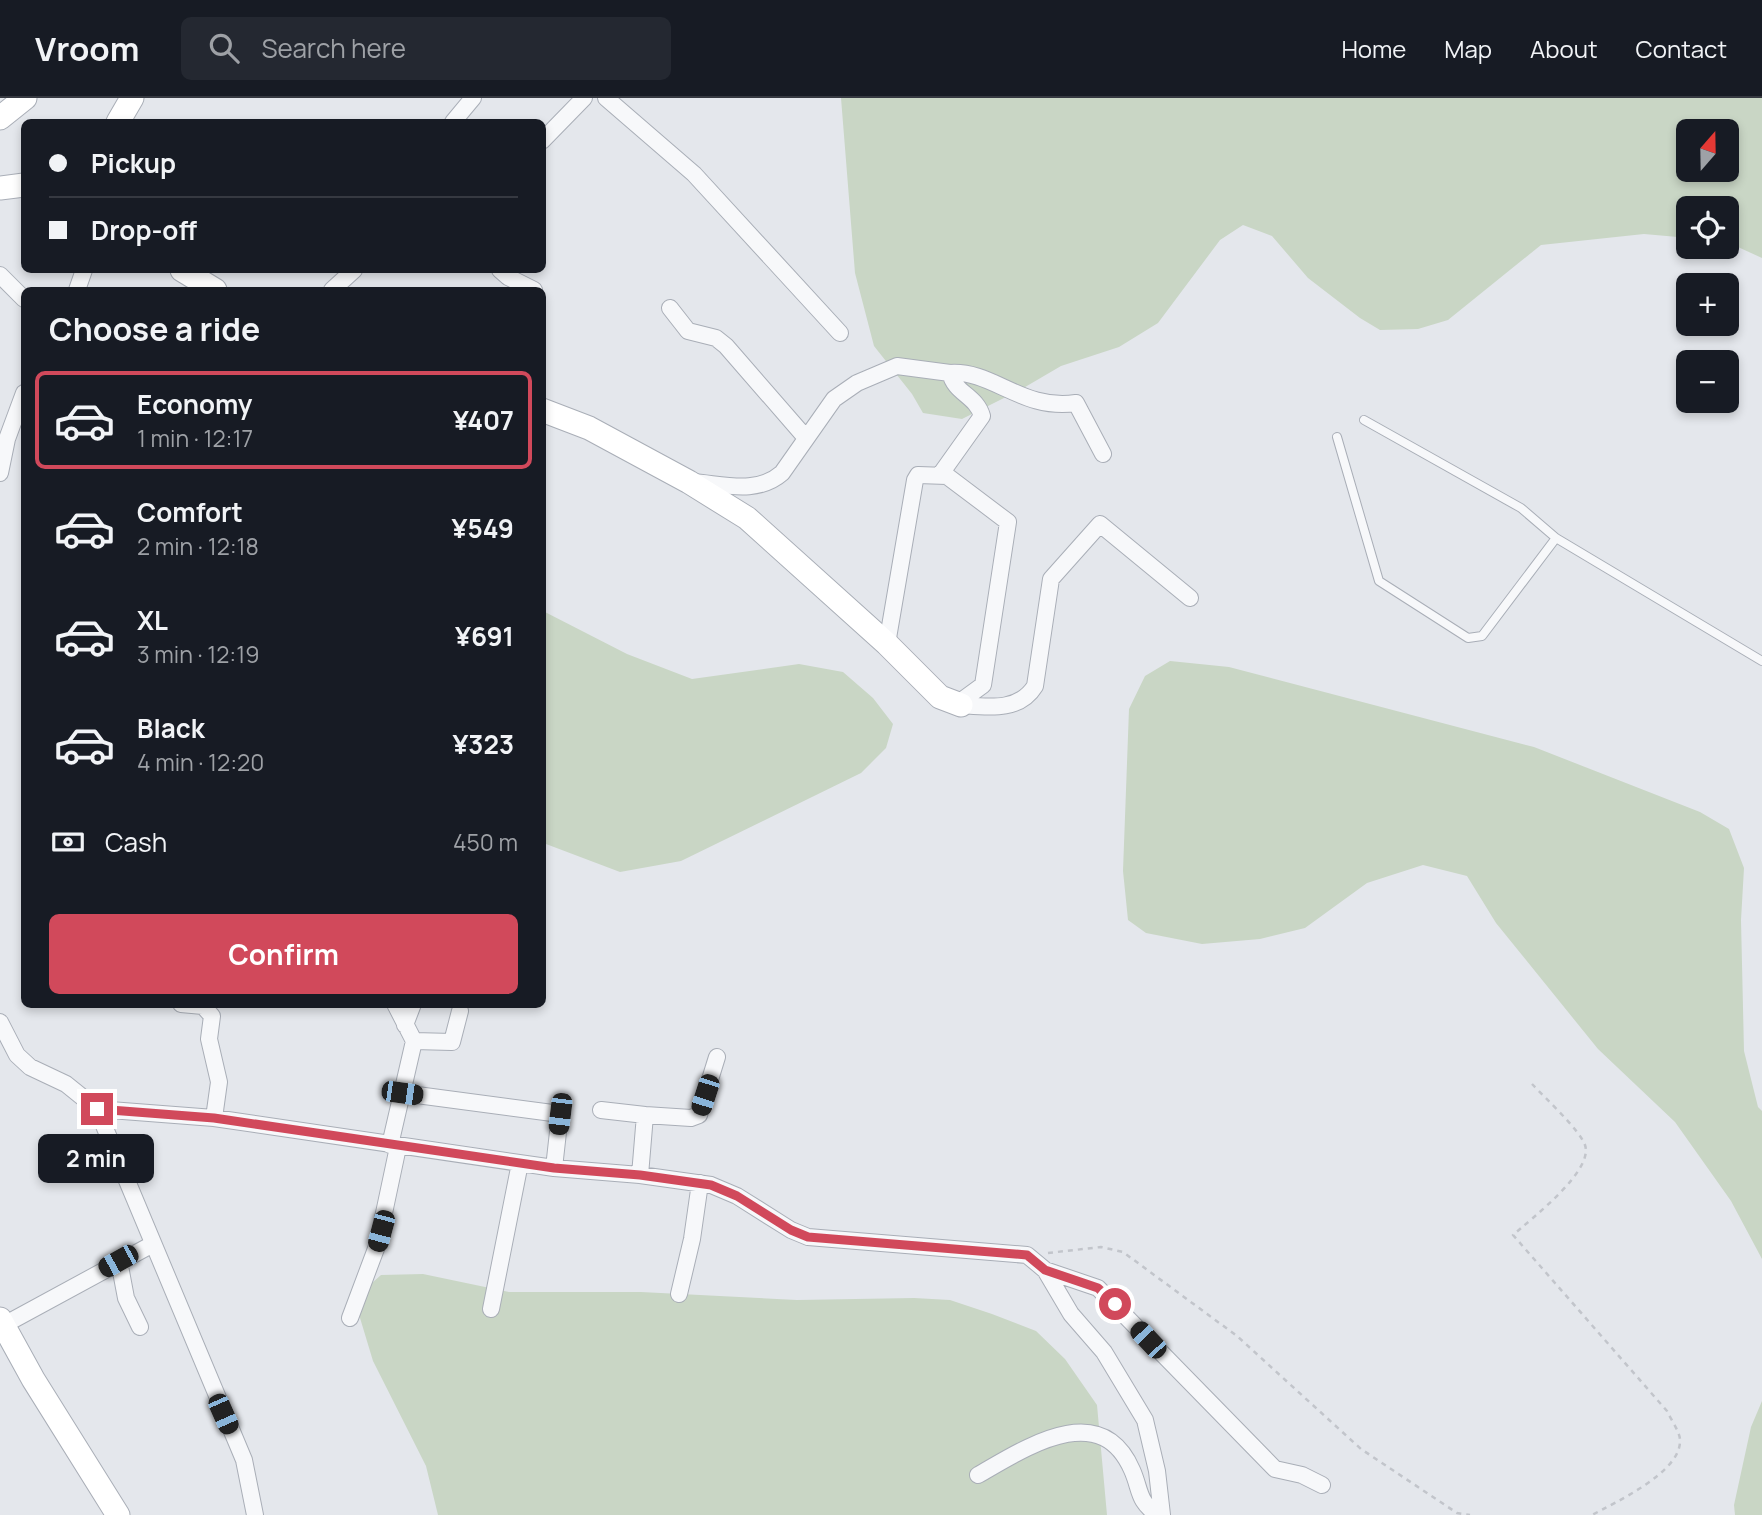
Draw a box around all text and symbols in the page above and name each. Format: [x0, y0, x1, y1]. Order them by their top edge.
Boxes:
search box [181, 17, 671, 80]
text: Vroom [35, 26, 139, 71]
icon: search [205, 29, 243, 67]
text: Search here [261, 30, 406, 66]
text: Home [1341, 32, 1406, 65]
text: Map [1444, 32, 1492, 65]
text: About [1530, 32, 1598, 65]
text: Contact [1636, 32, 1727, 65]
north arrow [1676, 119, 1740, 182]
map controls [1676, 119, 1739, 413]
text: Pickup [91, 145, 176, 181]
button: locate [1676, 196, 1739, 259]
text: Drop-off [91, 212, 197, 248]
button: + [1676, 273, 1739, 336]
text: Choose a ride [49, 307, 260, 351]
button: − [1676, 350, 1739, 413]
text: Economy [137, 386, 252, 422]
icon: car [53, 389, 116, 452]
text: ¥407 [453, 402, 514, 438]
text: 1 min · 12:17 [137, 422, 253, 454]
text: Comfort [137, 494, 243, 530]
icon: car [53, 497, 116, 560]
text: ¥549 [452, 510, 514, 546]
text: 2 min · 12:18 [137, 530, 259, 562]
text: XL [137, 602, 168, 638]
icon: car [53, 605, 116, 668]
text: ¥691 [455, 618, 514, 654]
text: 3 min · 12:19 [137, 638, 259, 670]
text: Black [137, 710, 205, 746]
icon: car [53, 713, 116, 776]
text: ¥323 [452, 726, 514, 762]
text: 4 min · 12:20 [137, 746, 264, 778]
icon: cash [49, 823, 87, 861]
text: Cash [105, 824, 167, 860]
text: 450 m [453, 826, 518, 858]
button: Confirm [49, 914, 518, 994]
car [689, 1072, 722, 1118]
car [380, 1080, 425, 1106]
car [548, 1092, 573, 1136]
route end [81, 1093, 113, 1125]
callout: 2 min [39, 1134, 155, 1182]
text: 2 min [66, 1142, 126, 1174]
car [366, 1208, 397, 1254]
car [95, 1242, 142, 1280]
route start [1099, 1288, 1131, 1320]
car [1126, 1317, 1171, 1363]
car [205, 1391, 242, 1437]

